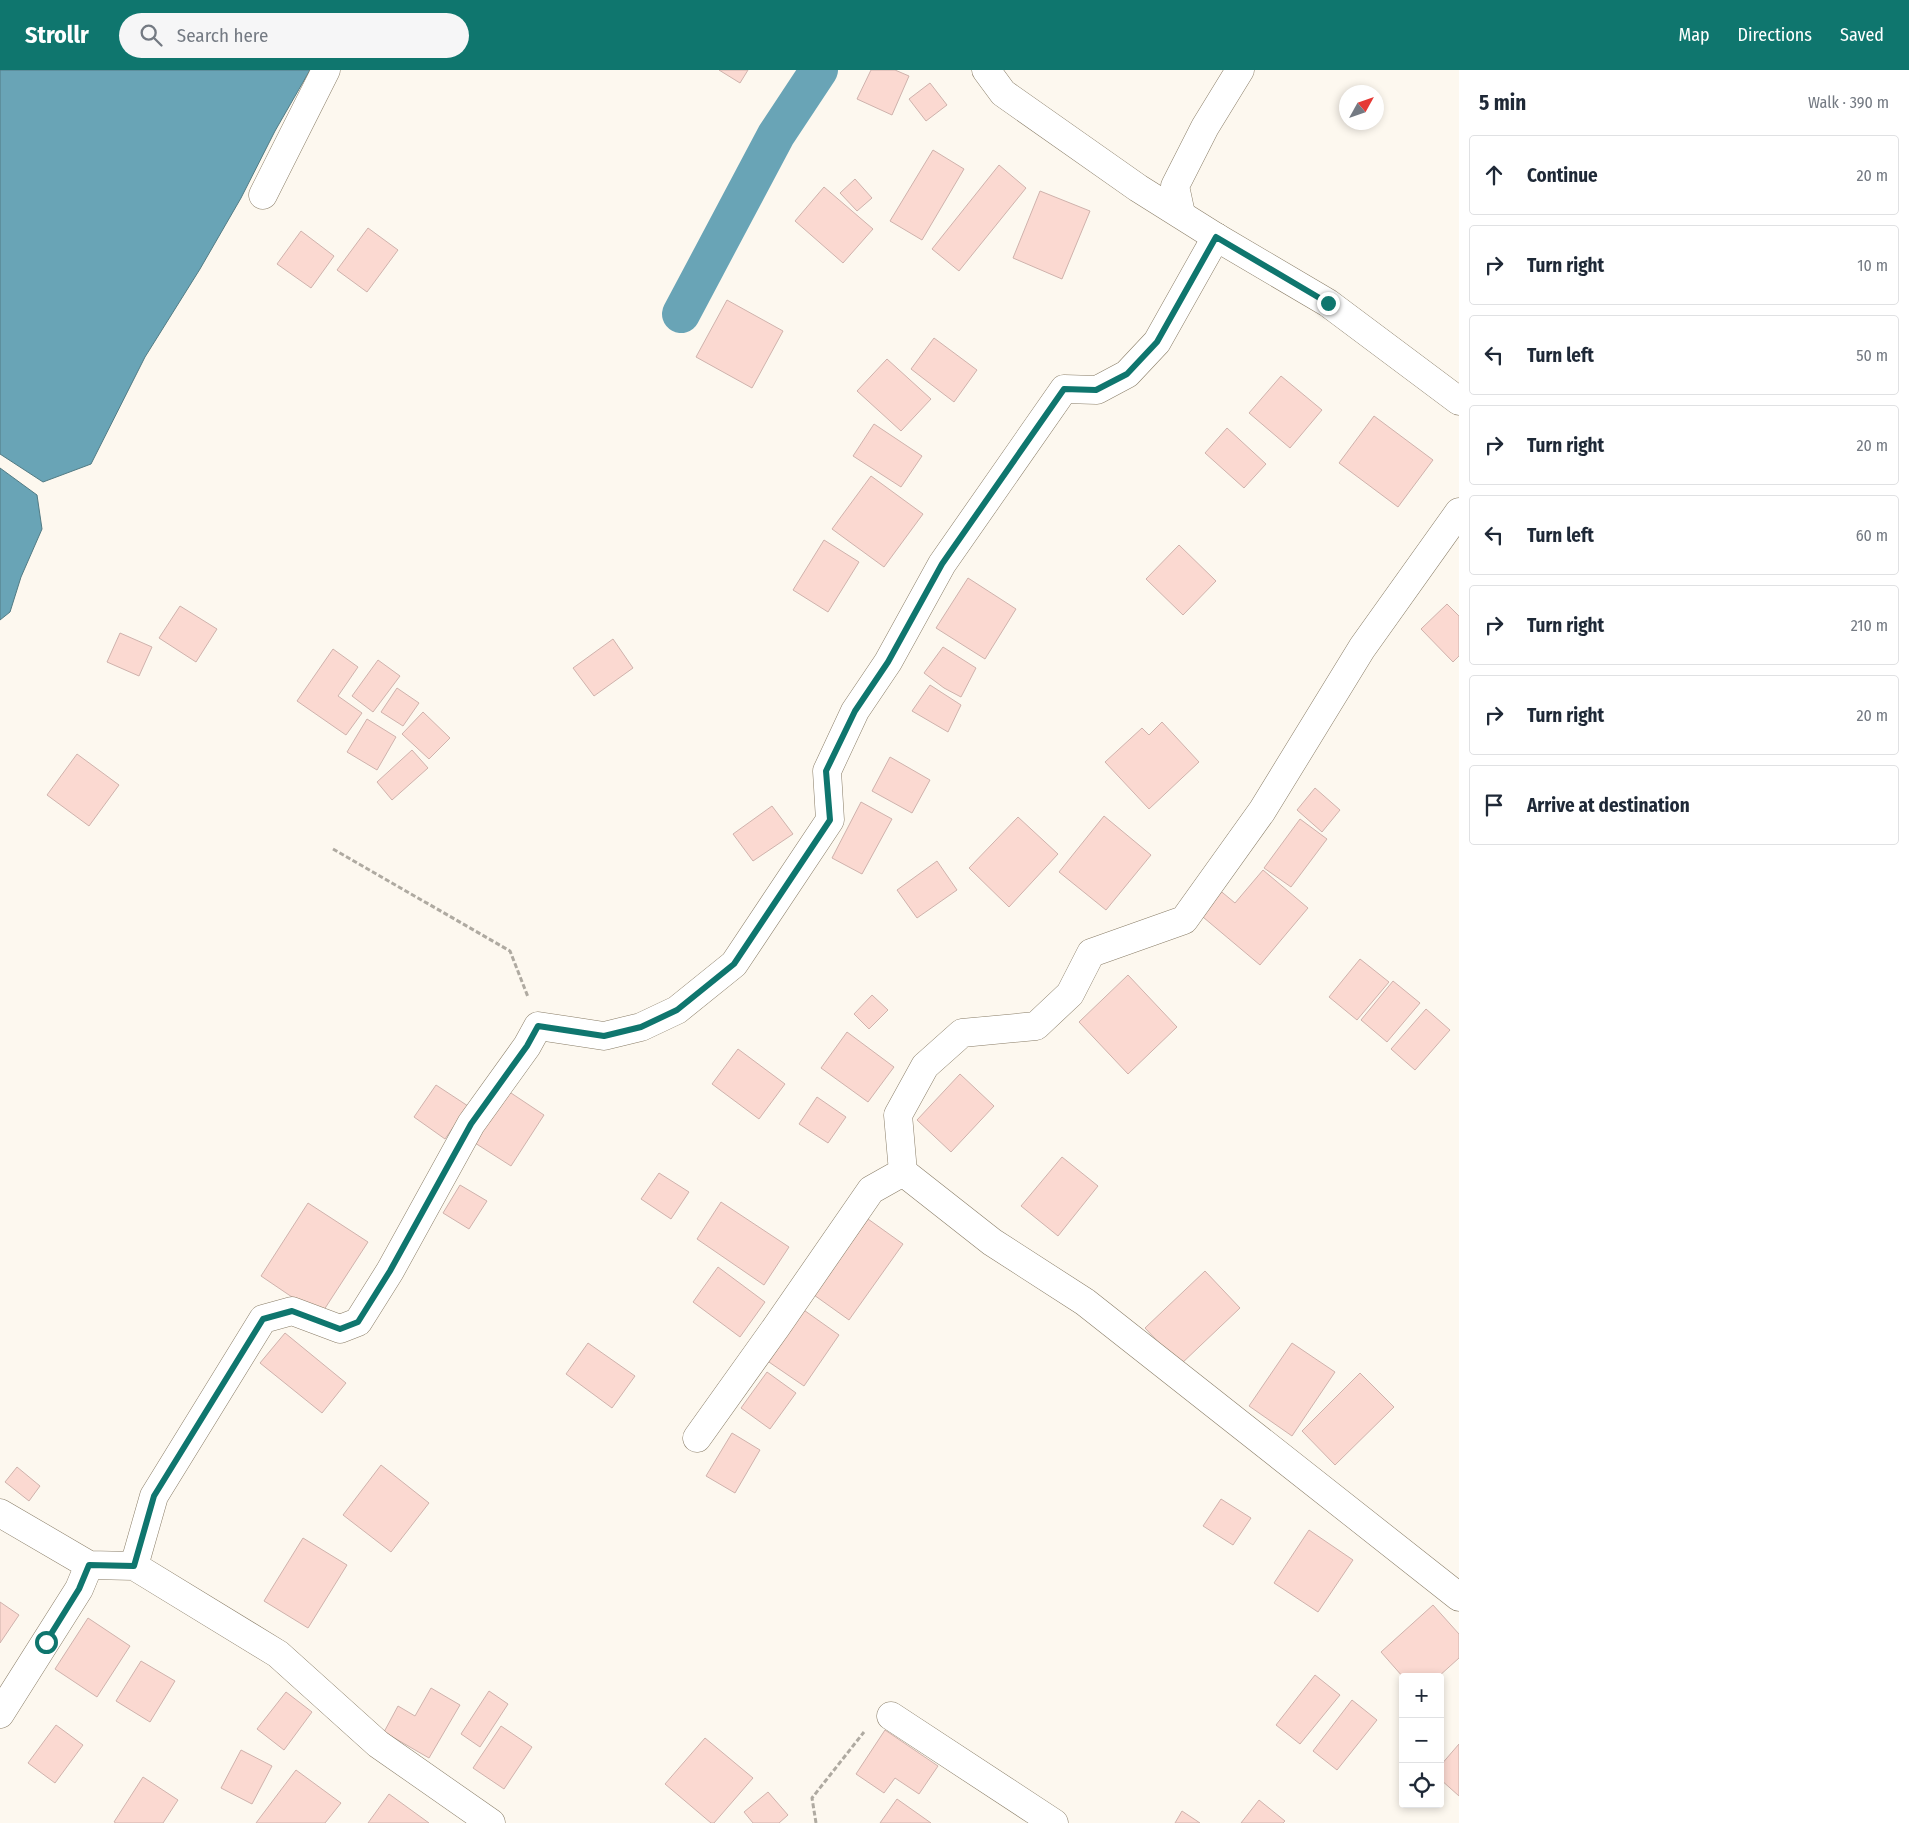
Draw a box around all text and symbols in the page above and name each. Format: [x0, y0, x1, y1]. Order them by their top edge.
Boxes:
search box [119, 13, 469, 58]
text: Strollr [25, 21, 89, 49]
icon: search [137, 21, 165, 49]
text: Search here [177, 24, 268, 47]
text: Map [1678, 24, 1710, 46]
text: Directions [1738, 24, 1812, 46]
text: Saved [1840, 24, 1884, 46]
north arrow [1339, 85, 1384, 130]
text: 5 min [1479, 90, 1526, 116]
text: Walk · 390 m [1808, 93, 1889, 112]
icon: ahead [1480, 161, 1508, 189]
text: Continue [1527, 164, 1598, 187]
text: 20 m [1857, 166, 1888, 185]
icon: right [1480, 251, 1508, 279]
text: Turn right [1527, 254, 1604, 277]
text: 10 m [1857, 256, 1888, 275]
route end [1317, 292, 1340, 315]
icon: left [1480, 341, 1508, 369]
text: Turn left [1527, 344, 1594, 367]
text: 50 m [1856, 346, 1888, 365]
icon: right [1480, 431, 1508, 459]
text: Turn right [1527, 434, 1604, 457]
text: 20 m [1857, 436, 1888, 455]
icon: left [1480, 521, 1508, 549]
text: Turn left [1527, 524, 1594, 547]
text: 60 m [1856, 526, 1888, 545]
icon: right [1480, 611, 1508, 639]
text: Turn right [1527, 614, 1604, 637]
text: 210 m [1851, 616, 1888, 635]
icon: right [1480, 701, 1508, 729]
text: Turn right [1527, 704, 1604, 727]
text: 20 m [1857, 706, 1888, 725]
icon: arrive [1480, 791, 1508, 819]
text: Arrive at destination [1527, 794, 1690, 817]
route start [35, 1631, 58, 1654]
map controls [1399, 1673, 1444, 1808]
button: + [1399, 1673, 1444, 1718]
button: − [1399, 1718, 1444, 1763]
button: locate [1399, 1763, 1444, 1808]

